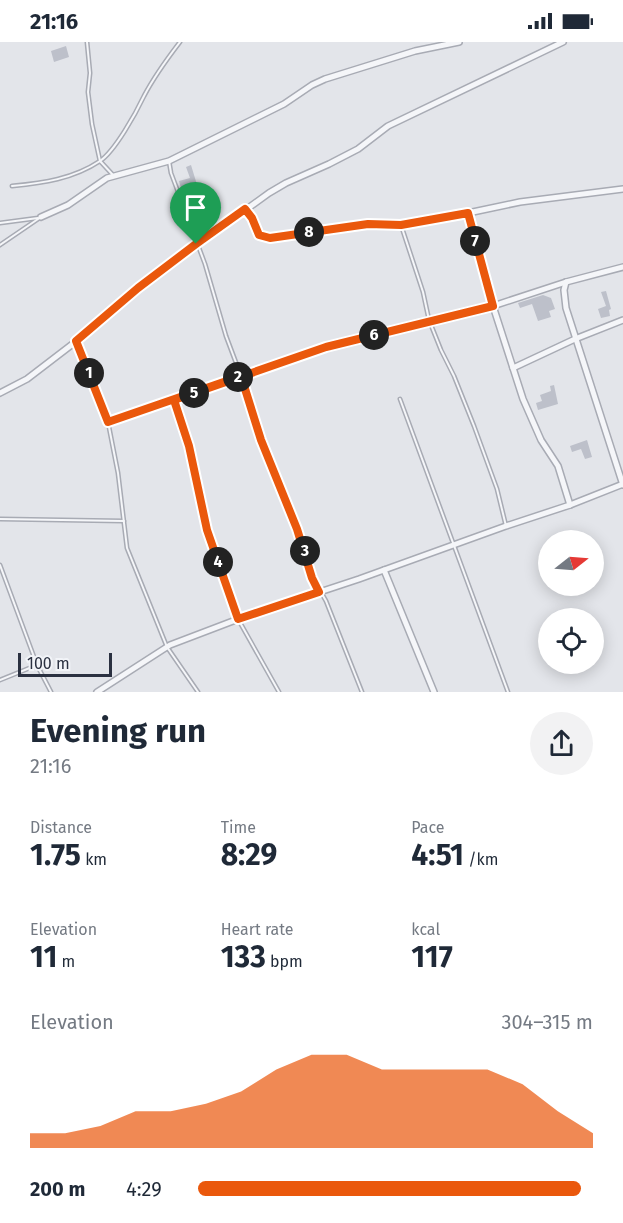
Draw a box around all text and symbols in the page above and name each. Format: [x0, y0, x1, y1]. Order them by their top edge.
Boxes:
text: 21:16 [30, 8, 78, 35]
pin [170, 182, 221, 244]
icon: arrive [179, 191, 212, 224]
pin: 8 [294, 217, 324, 247]
text: 8 [304, 222, 314, 241]
pin: 7 [460, 226, 490, 256]
text: 7 [471, 231, 479, 250]
pin: 6 [359, 320, 389, 350]
text: 6 [369, 325, 379, 344]
pin: 1 [74, 358, 104, 388]
pin: 2 [223, 362, 253, 392]
text: 1 [85, 363, 93, 382]
text: 2 [234, 367, 242, 386]
pin: 5 [179, 378, 209, 408]
text: 5 [190, 383, 198, 402]
north arrow [538, 530, 604, 596]
map controls [538, 530, 604, 674]
pin: 3 [290, 536, 320, 566]
text: 3 [301, 541, 309, 560]
pin: 4 [203, 547, 233, 577]
text: 4 [213, 552, 223, 571]
button: locate [538, 608, 604, 674]
scale bar [18, 650, 112, 678]
text: 100 m [27, 654, 70, 673]
text: Evening run [30, 711, 206, 751]
button: share [530, 712, 593, 775]
text: 21:16 [30, 754, 71, 778]
text: Distance [30, 818, 92, 837]
text: Time [221, 818, 256, 837]
text: Pace [411, 818, 445, 837]
text: 1.75 [30, 837, 81, 873]
text: 8:29 [221, 837, 277, 873]
text: 4:51 [411, 837, 464, 873]
text: km [81, 850, 107, 869]
text: /km [464, 850, 498, 869]
text: Elevation [30, 920, 97, 939]
text: Heart rate [221, 920, 294, 939]
text: kcal [411, 920, 440, 939]
text: 11 [30, 939, 57, 975]
text: 133 [221, 939, 266, 975]
text: 117 [411, 939, 453, 975]
text: m [57, 952, 75, 971]
text: bpm [266, 952, 303, 971]
text: Elevation [30, 1010, 114, 1034]
text: 304–315 m [501, 1010, 593, 1034]
text: 200 m [30, 1177, 85, 1201]
text: 4:29 [126, 1177, 162, 1201]

